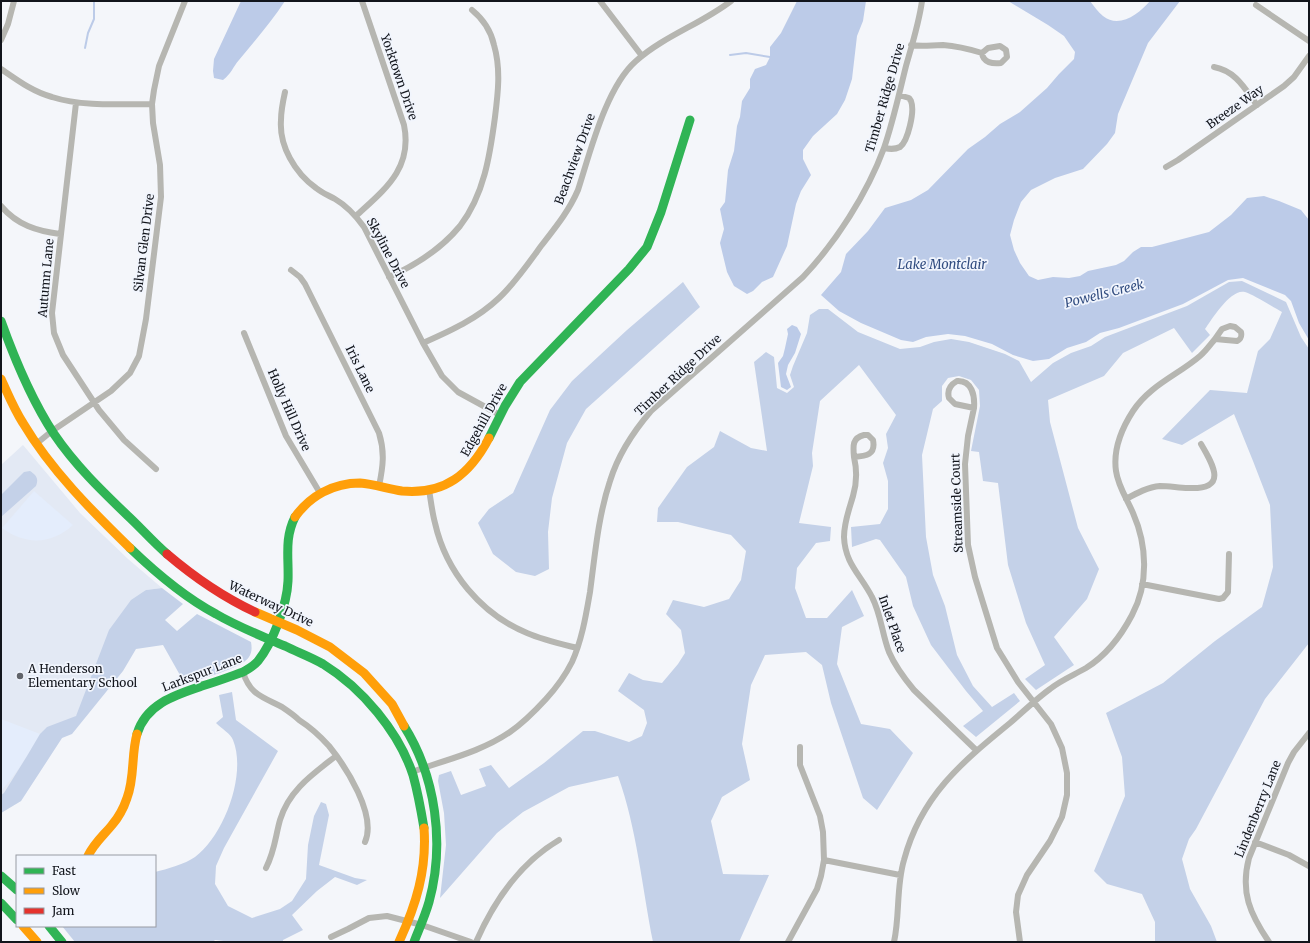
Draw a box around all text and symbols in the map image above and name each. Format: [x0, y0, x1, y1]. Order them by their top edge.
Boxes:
street label: Yorktown Drive [377, 31, 421, 122]
street label: Timber Ridge Drive [862, 42, 907, 154]
street label: Breeze Way [1203, 81, 1266, 132]
street label: Beachview Drive [551, 111, 598, 206]
street label: Silvan Glen Drive [130, 193, 157, 293]
street label: Skyline Drive [364, 215, 413, 290]
street label: Autumn Lane [35, 238, 56, 319]
water label: Lake Montclair [897, 256, 987, 273]
water label: Powells Creek [1063, 275, 1145, 312]
street label: Timber Ridge Drive [631, 331, 724, 419]
street label: Iris Lane [343, 343, 378, 395]
street label: Holly Hill Drive [265, 366, 314, 453]
street label: Edgehill Drive [457, 380, 510, 459]
street label: Streamside Court [947, 453, 966, 553]
street label: Waterway Drive [226, 577, 316, 630]
street label: Inlet Place [876, 593, 909, 655]
street label: Larkspur Lane [160, 650, 244, 695]
place label: A Henderson Elementary School [27, 661, 138, 690]
marker: A Henderson Elementary School [15, 671, 25, 681]
street label: Lindenberry Lane [1231, 758, 1284, 860]
legend [16, 855, 156, 927]
text: Fast [52, 863, 76, 878]
text: Slow [52, 883, 81, 898]
text: Jam [51, 903, 75, 918]

